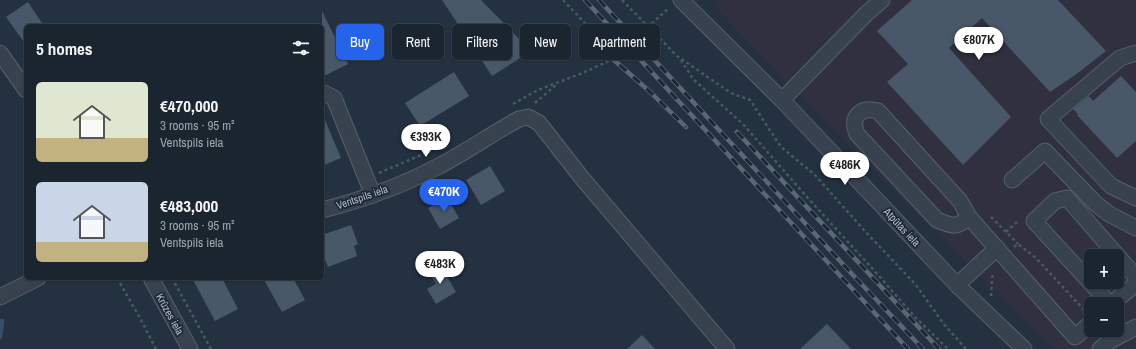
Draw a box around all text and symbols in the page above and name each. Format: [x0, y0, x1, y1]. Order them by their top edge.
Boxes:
chip: Buy [336, 24, 384, 60]
chip: Rent [392, 24, 444, 60]
chip: Filters [452, 24, 512, 60]
chip: New [520, 24, 571, 60]
chip: Apartment [579, 24, 660, 60]
pin: €807K [951, 27, 1007, 61]
text: €807K [963, 31, 995, 48]
text: 5 homes [36, 37, 93, 60]
icon: filters [290, 37, 312, 59]
text: €470,000 [160, 94, 218, 117]
icon: home [68, 98, 116, 146]
text: 3 rooms · 95 m² [160, 117, 235, 134]
pin: €393K [398, 124, 454, 158]
text: €393K [410, 128, 442, 145]
text: Ventspils iela [160, 134, 223, 151]
pin: €486K [817, 152, 873, 186]
text: €486K [829, 156, 861, 173]
pin: €470K [416, 179, 472, 213]
street label: Ventspils iela [334, 182, 390, 212]
text: €470K [428, 183, 460, 200]
text: €483,000 [160, 194, 218, 217]
icon: home [68, 198, 116, 246]
street label: Atpūtas iela [880, 204, 923, 249]
text: 3 rooms · 95 m² [160, 217, 235, 234]
text: Ventspils iela [160, 234, 223, 251]
map controls [1084, 249, 1124, 337]
button: + [1084, 249, 1124, 289]
pin: €483K [412, 251, 468, 285]
text: €483K [424, 255, 456, 272]
street label: Krūzes iela [153, 291, 187, 337]
button: − [1084, 297, 1124, 337]

